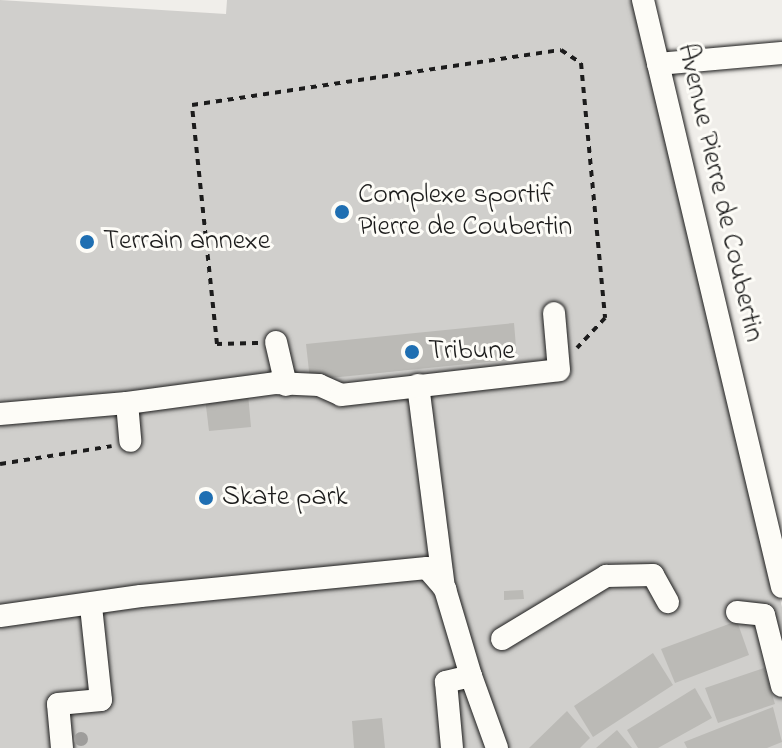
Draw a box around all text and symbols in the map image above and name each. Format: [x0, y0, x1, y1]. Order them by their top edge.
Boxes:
street label: Avenue Pierre de Coubertin [668, 41, 770, 345]
place label: Complexe sportif Pierre de Coubertin [358, 179, 572, 245]
marker: Complexe sportif Pierre de Coubertin [333, 203, 351, 221]
place label: Terrain annexe [103, 225, 270, 259]
marker: Terrain annexe [78, 233, 96, 251]
place label: Tribune [428, 335, 515, 369]
marker: Tribune [403, 343, 421, 361]
place label: Skate park [222, 481, 348, 515]
marker: Skate park [197, 489, 215, 507]

